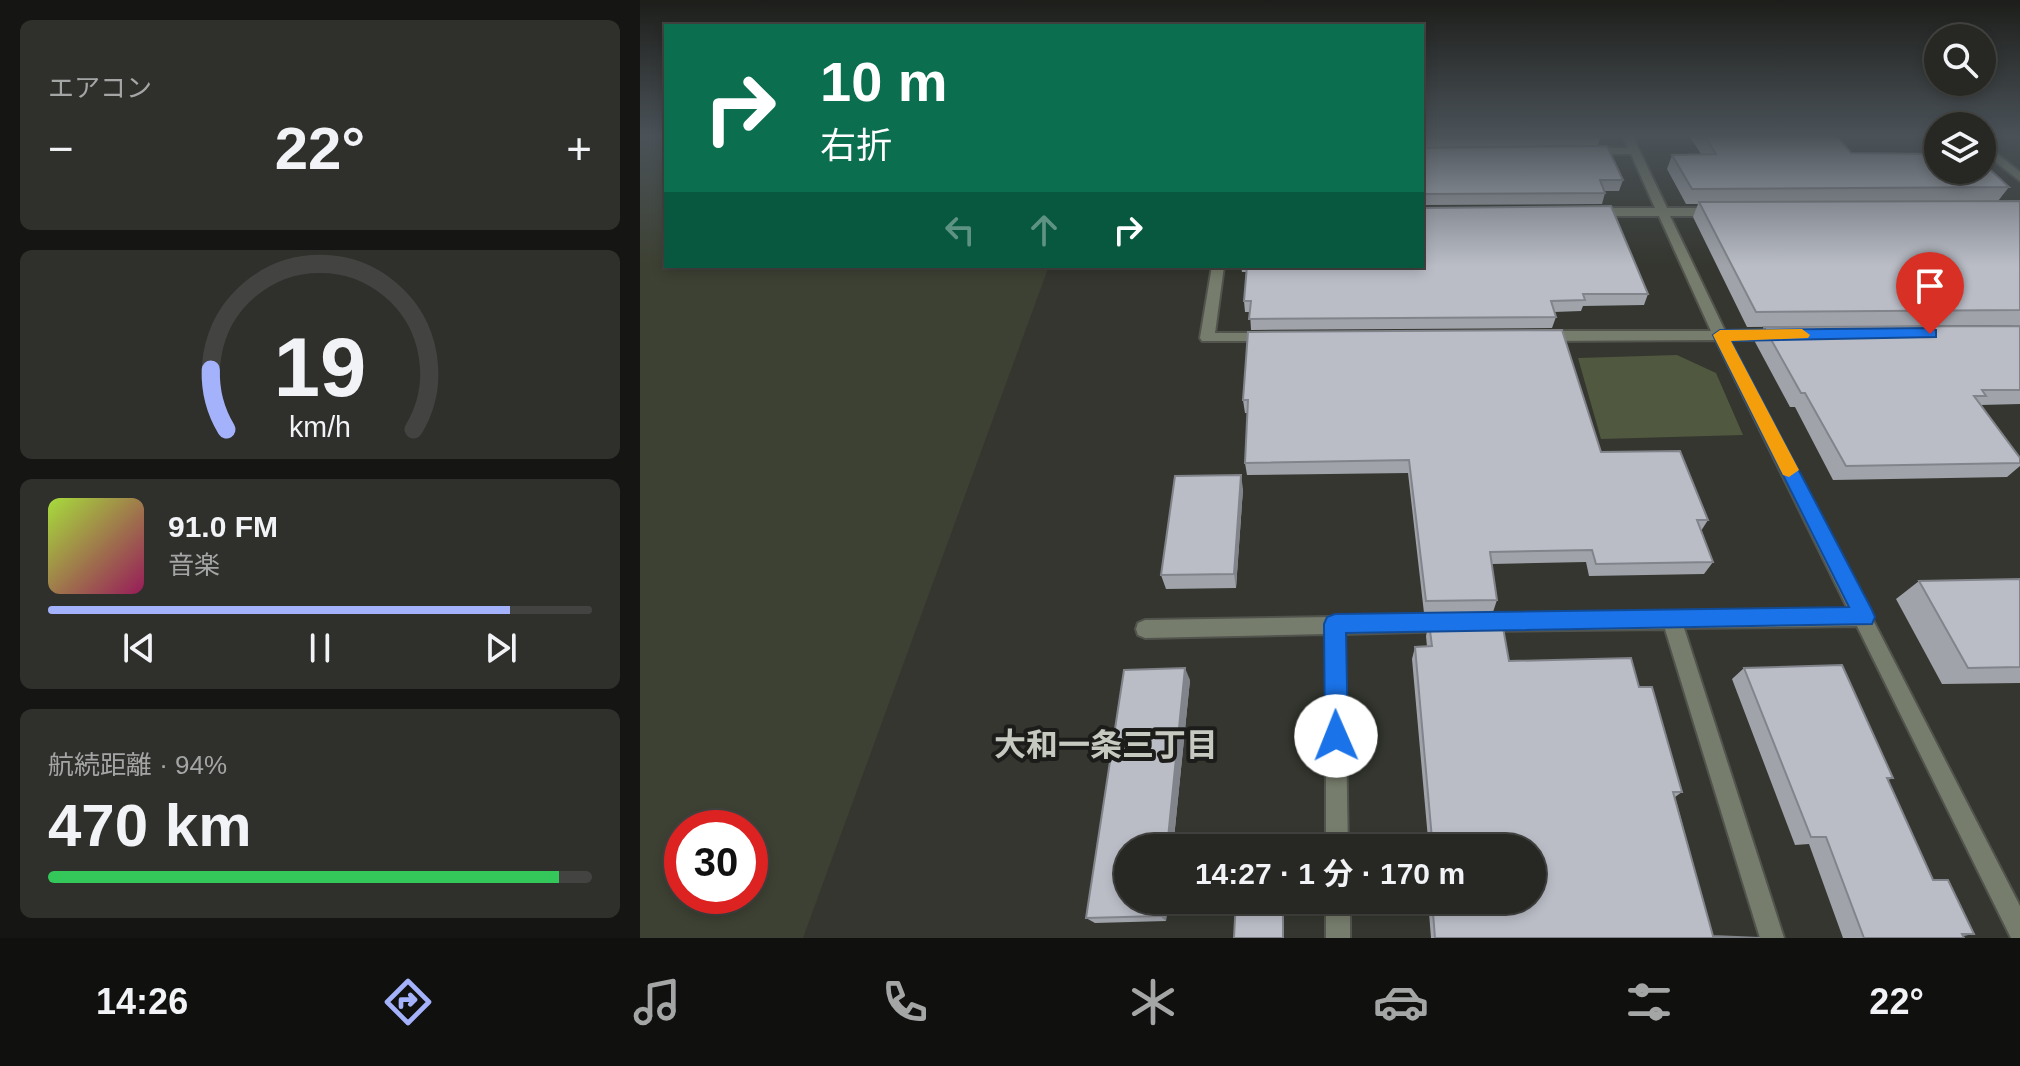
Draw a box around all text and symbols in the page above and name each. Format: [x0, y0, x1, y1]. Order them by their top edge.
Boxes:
map controls [1924, 24, 1996, 184]
button: search [1924, 24, 1996, 96]
text: 10 m [820, 50, 948, 113]
icon: right [688, 56, 792, 160]
text: エアコン [48, 73, 152, 103]
button: layers [1924, 112, 1996, 184]
text: 22° [275, 115, 365, 182]
text: − [48, 124, 74, 173]
text: + [566, 124, 592, 173]
text: 右折 [820, 125, 892, 166]
icon: left [938, 208, 982, 252]
icon: ahead [1022, 208, 1066, 252]
icon: right [1106, 208, 1150, 252]
pin [1896, 252, 1964, 334]
icon: arrive [1908, 264, 1952, 308]
text: 19 [274, 321, 366, 414]
text: km/h [289, 411, 351, 443]
text: 91.0 FM [168, 510, 278, 543]
text: 音楽 [168, 550, 220, 580]
icon: previous [117, 626, 161, 670]
icon: pause [298, 626, 342, 670]
icon: next [479, 626, 523, 670]
position arrow [1294, 694, 1378, 778]
district label: 大和一条三丁目 [994, 727, 1218, 763]
text: 航続距離 · 94% [48, 750, 227, 780]
text: 470 km [48, 792, 252, 859]
speed limit sign: 30 [664, 810, 768, 914]
text: 14:27 · 1 分 · 170 m [1195, 857, 1465, 890]
icon: directions [380, 974, 436, 1030]
icon: music [629, 974, 685, 1030]
icon: phone [877, 974, 933, 1030]
icon: climate [1125, 974, 1181, 1030]
icon: car [1373, 974, 1429, 1030]
icon: filters [1621, 974, 1677, 1030]
text: 14:26 [96, 981, 188, 1022]
text: 22° [1869, 981, 1924, 1022]

